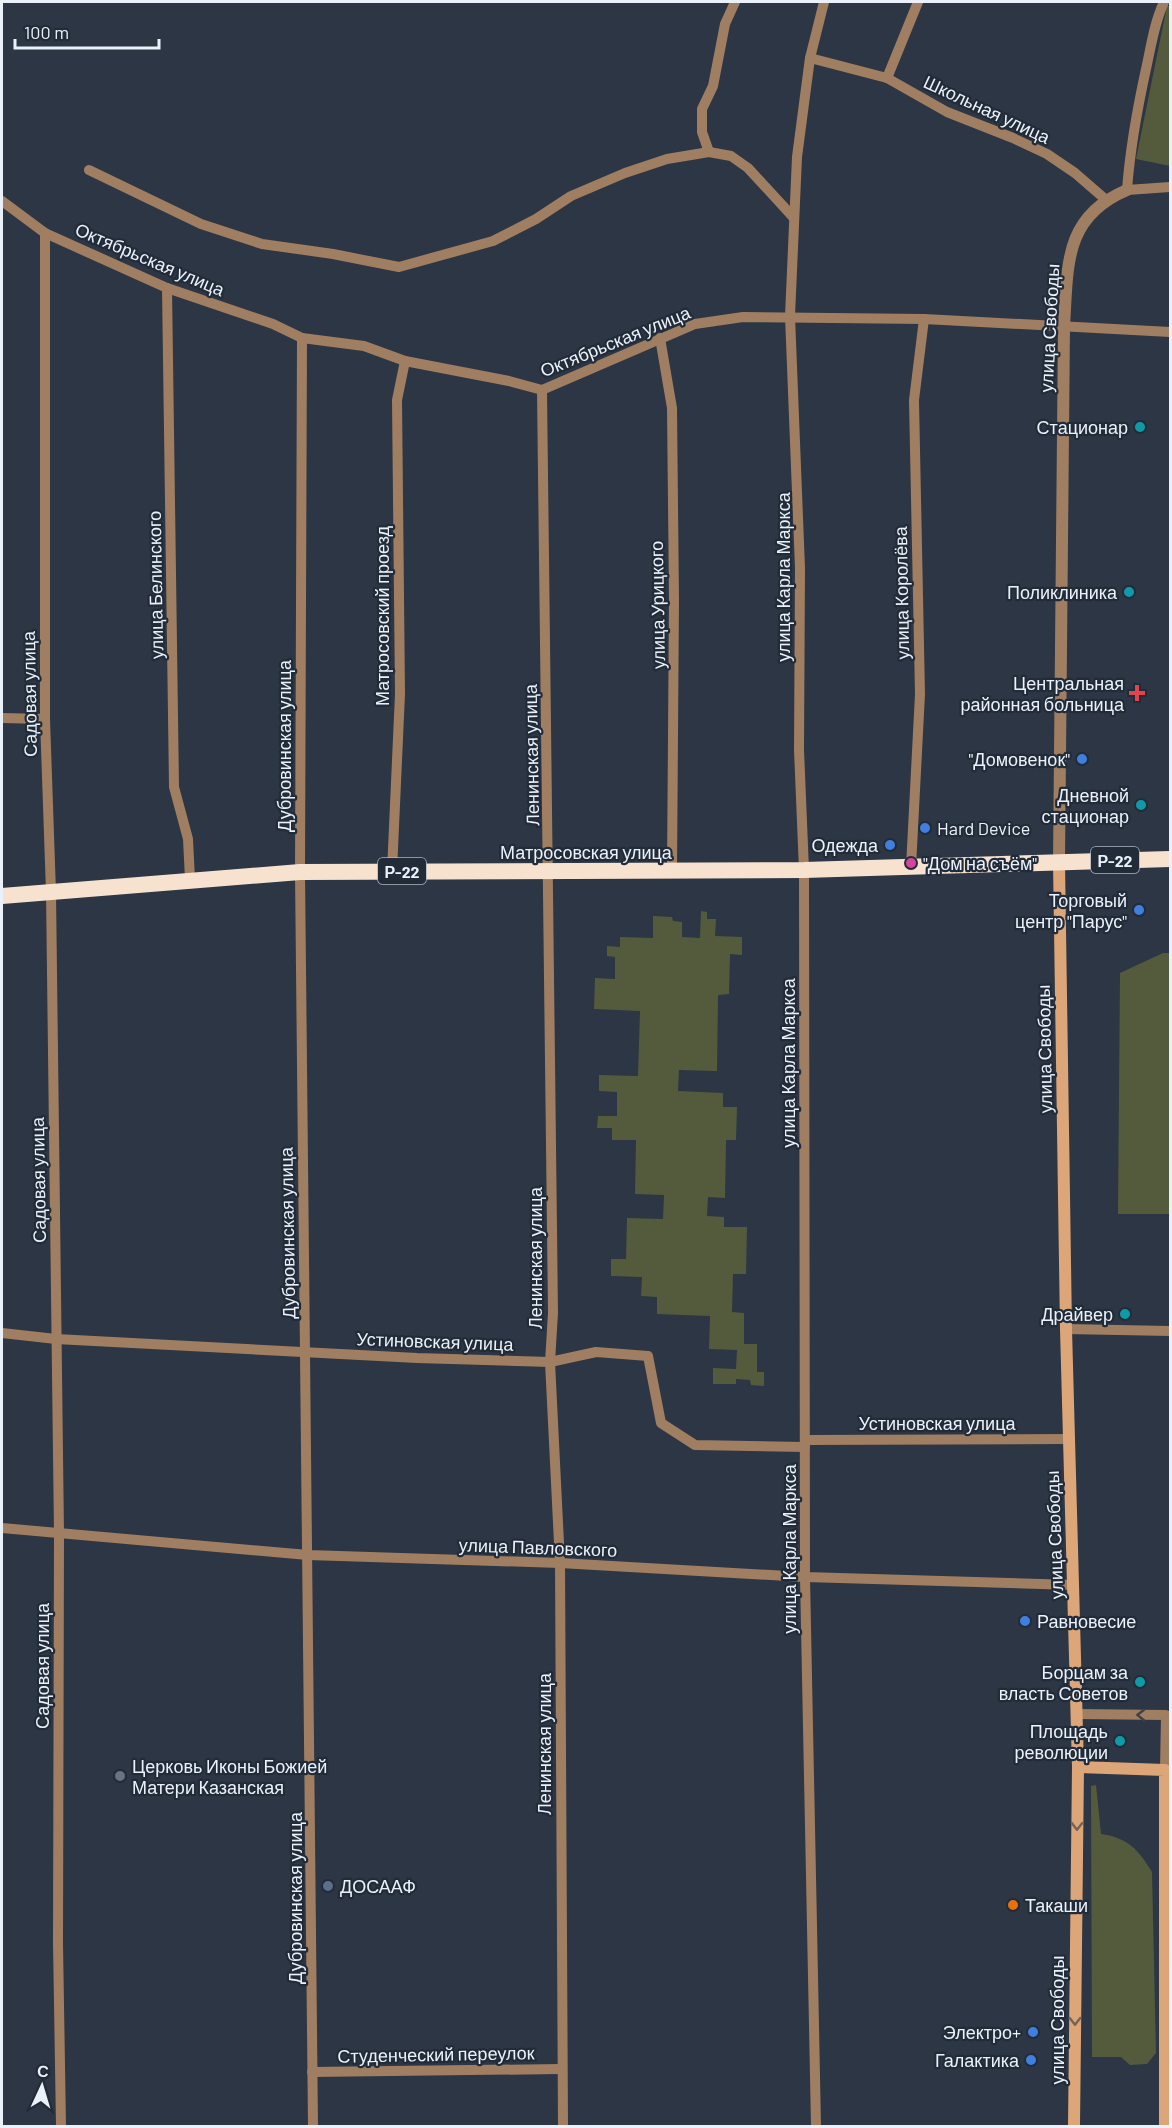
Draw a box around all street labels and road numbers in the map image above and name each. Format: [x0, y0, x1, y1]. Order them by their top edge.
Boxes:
street label: Школьная улица [920, 70, 1055, 148]
street label: Октябрьская улица [72, 218, 229, 301]
street label: улица Свободы [1035, 263, 1063, 393]
street label: Октябрьская улица [537, 300, 694, 381]
street label: улица Карла Маркса [772, 491, 794, 662]
street label: улица Белинского [143, 511, 167, 659]
street label: улица Королёва [889, 525, 913, 660]
street label: Матросовский проезд [371, 526, 393, 706]
street label: улица Урицкого [645, 541, 669, 669]
street label: Садовая улица [17, 630, 41, 757]
street label: Дубровинская улица [273, 659, 295, 832]
street label: Ленинская улица [519, 683, 543, 826]
street label: Матросовская улица [500, 841, 673, 863]
road number: Р-22 [1091, 847, 1139, 873]
road number: Р-22 [378, 858, 426, 884]
street label: улица Карла Маркса [777, 977, 799, 1148]
street label: улица Свободы [1032, 984, 1056, 1114]
street label: Садовая улица [26, 1116, 50, 1243]
street label: Дубровинская улица [274, 1146, 299, 1319]
street label: Ленинская улица [524, 1186, 546, 1329]
street label: Устиновская улица [356, 1327, 515, 1355]
street label: Устиновская улица [859, 1412, 1016, 1434]
street label: улица Карла Маркса [778, 1463, 800, 1634]
street label: улица Свободы [1041, 1470, 1067, 1600]
street label: улица Павловского [458, 1533, 618, 1561]
street label: Садовая улица [31, 1602, 53, 1729]
street label: Ленинская улица [533, 1672, 555, 1815]
street label: Дубровинская улица [284, 1811, 306, 1984]
street label: улица Свободы [1046, 1956, 1068, 2084]
street label: Студенческий переулок [337, 2041, 535, 2067]

